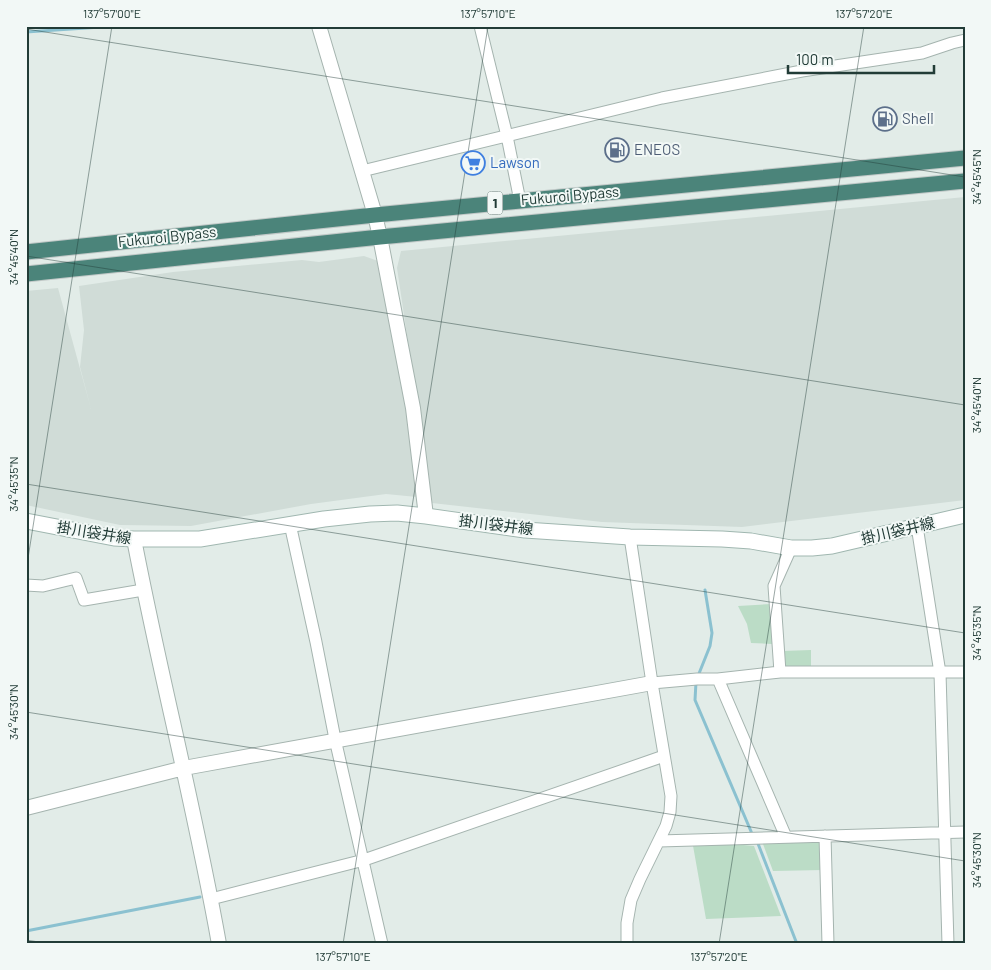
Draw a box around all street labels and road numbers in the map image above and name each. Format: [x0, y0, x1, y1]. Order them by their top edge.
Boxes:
street label: Fukuroi Bypass [520, 182, 620, 208]
road number: 1 [488, 192, 502, 214]
street label: Fukuroi Bypass [117, 222, 217, 250]
street label: 掛川袋井線 [458, 511, 534, 538]
street label: 掛川袋井線 [859, 513, 936, 547]
street label: 掛川袋井線 [56, 517, 133, 547]

